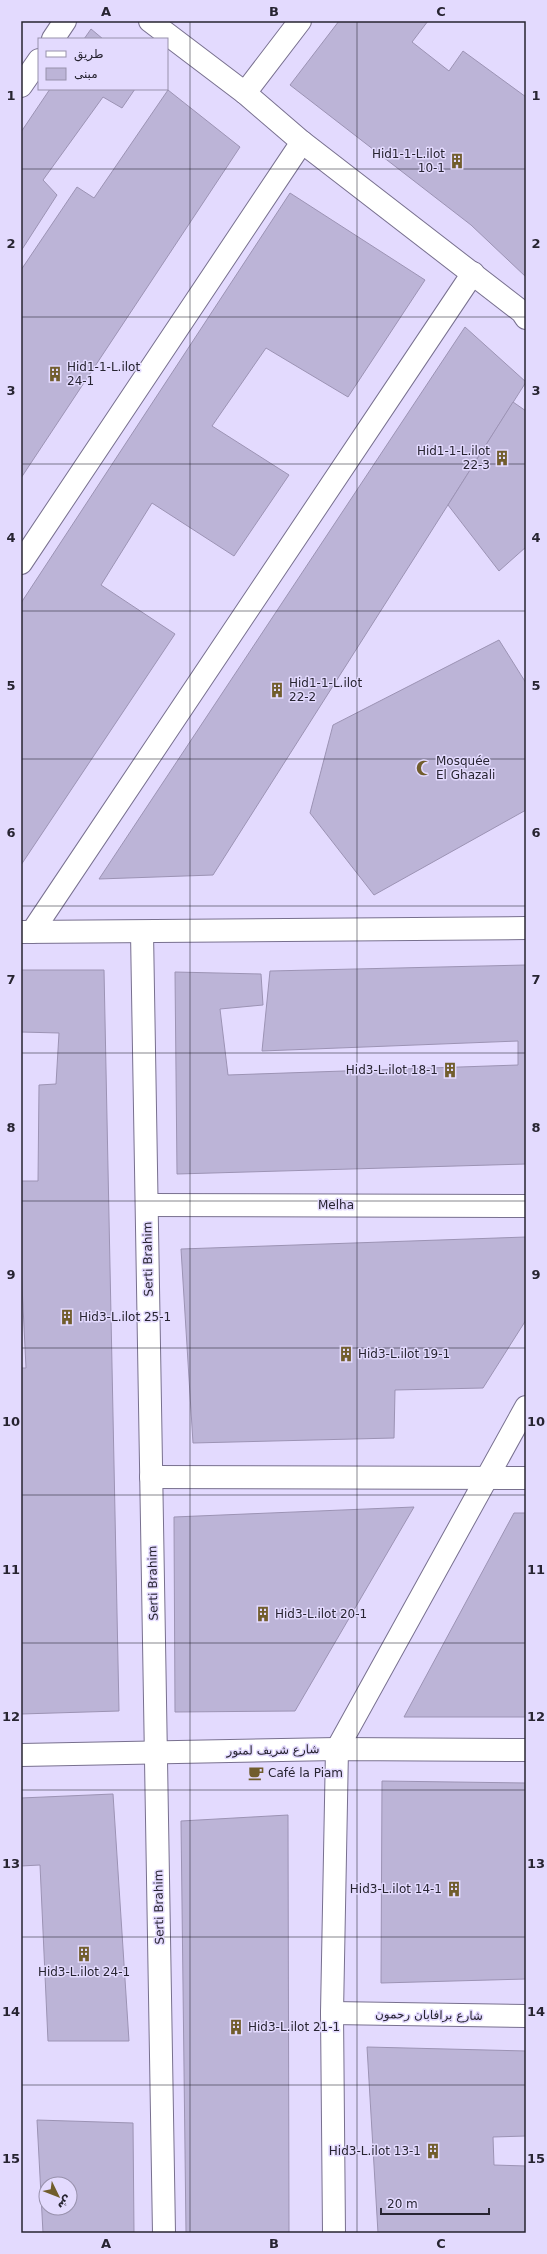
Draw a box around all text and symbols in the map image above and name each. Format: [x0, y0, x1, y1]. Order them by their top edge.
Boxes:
text: A [101, 4, 111, 19]
text: B [269, 4, 279, 19]
text: C [436, 4, 446, 19]
legend [38, 38, 168, 90]
text: طريق [74, 47, 104, 62]
text: مبنى [74, 67, 98, 81]
text: 1 [6, 88, 16, 103]
text: 1 [531, 88, 541, 103]
place label: Hid1-1-L.ilot 10-1 [372, 147, 445, 175]
building icon: Hid1-1-L.ilot 10-1 [448, 152, 466, 170]
text: 2 [6, 236, 16, 251]
text: 2 [531, 236, 541, 251]
place label: Hid1-1-L.ilot 24-1 [67, 360, 140, 388]
building icon: Hid1-1-L.ilot 24-1 [46, 365, 64, 383]
text: 3 [6, 383, 16, 398]
text: 3 [531, 383, 541, 398]
place label: Hid1-1-L.ilot 22-3 [417, 444, 490, 472]
building icon: Hid1-1-L.ilot 22-3 [493, 449, 511, 467]
text: 4 [6, 530, 16, 545]
text: 4 [531, 530, 541, 545]
place label: Hid1-1-L.ilot 22-2 [289, 676, 362, 704]
text: 5 [6, 678, 16, 693]
text: 5 [531, 678, 541, 693]
building icon: Hid1-1-L.ilot 22-2 [268, 681, 286, 699]
place label: Mosquée El Ghazali [436, 754, 495, 782]
mosque icon: Mosquée El Ghazali [415, 759, 433, 777]
text: 6 [6, 825, 16, 840]
text: 6 [531, 825, 541, 840]
text: 7 [6, 972, 16, 987]
text: 7 [531, 972, 541, 987]
building icon: Hid3-L.ilot 18-1 [441, 1061, 459, 1079]
place label: Hid3-L.ilot 18-1 [346, 1063, 438, 1077]
text: 8 [6, 1120, 16, 1135]
text: 8 [531, 1120, 541, 1135]
street label: Melha [318, 1198, 354, 1212]
street label: Serti Brahim [140, 1221, 156, 1297]
text: 9 [6, 1267, 16, 1282]
text: 9 [531, 1267, 541, 1282]
building icon: Hid3-L.ilot 25-1 [58, 1308, 76, 1326]
place label: Hid3-L.ilot 25-1 [79, 1310, 171, 1324]
building icon: Hid3-L.ilot 19-1 [337, 1345, 355, 1363]
place label: Hid3-L.ilot 19-1 [358, 1347, 450, 1361]
text: 10 [2, 1414, 20, 1429]
text: 10 [527, 1414, 545, 1429]
street label: Serti Brahim [145, 1545, 161, 1621]
text: 11 [2, 1562, 20, 1577]
text: 11 [527, 1562, 545, 1577]
building icon: Hid3-L.ilot 20-1 [254, 1605, 272, 1623]
place label: Hid3-L.ilot 20-1 [275, 1607, 367, 1621]
text: 12 [2, 1709, 20, 1724]
text: 12 [527, 1709, 545, 1724]
street label: شارع شريف لمنور [225, 1742, 320, 1759]
cafe icon: Café la Piam [247, 1764, 265, 1782]
place label: Café la Piam [268, 1766, 343, 1780]
text: 13 [2, 1856, 20, 1871]
text: 13 [527, 1856, 545, 1871]
street label: Serti Brahim [151, 1869, 167, 1945]
building icon: Hid3-L.ilot 14-1 [445, 1880, 463, 1898]
place label: Hid3-L.ilot 14-1 [350, 1882, 442, 1896]
building icon: Hid3-L.ilot 24-1 [75, 1945, 93, 1963]
place label: Hid3-L.ilot 24-1 [38, 1965, 130, 1979]
text: 14 [2, 2004, 20, 2019]
text: 14 [527, 2004, 545, 2019]
street label: شارع برافابان رحمون [375, 2007, 483, 2024]
building icon: Hid3-L.ilot 21-1 [227, 2018, 245, 2036]
place label: Hid3-L.ilot 21-1 [248, 2020, 340, 2034]
building icon: Hid3-L.ilot 13-1 [424, 2142, 442, 2160]
place label: Hid3-L.ilot 13-1 [329, 2144, 421, 2158]
text: 15 [2, 2151, 20, 2166]
text: 15 [527, 2151, 545, 2166]
north arrow [38, 2176, 78, 2216]
scale bar [381, 2190, 489, 2216]
text: ش [55, 2192, 75, 2212]
text: 20 m [387, 2197, 418, 2211]
text: A [101, 2236, 111, 2251]
text: B [269, 2236, 279, 2251]
text: C [436, 2236, 446, 2251]

